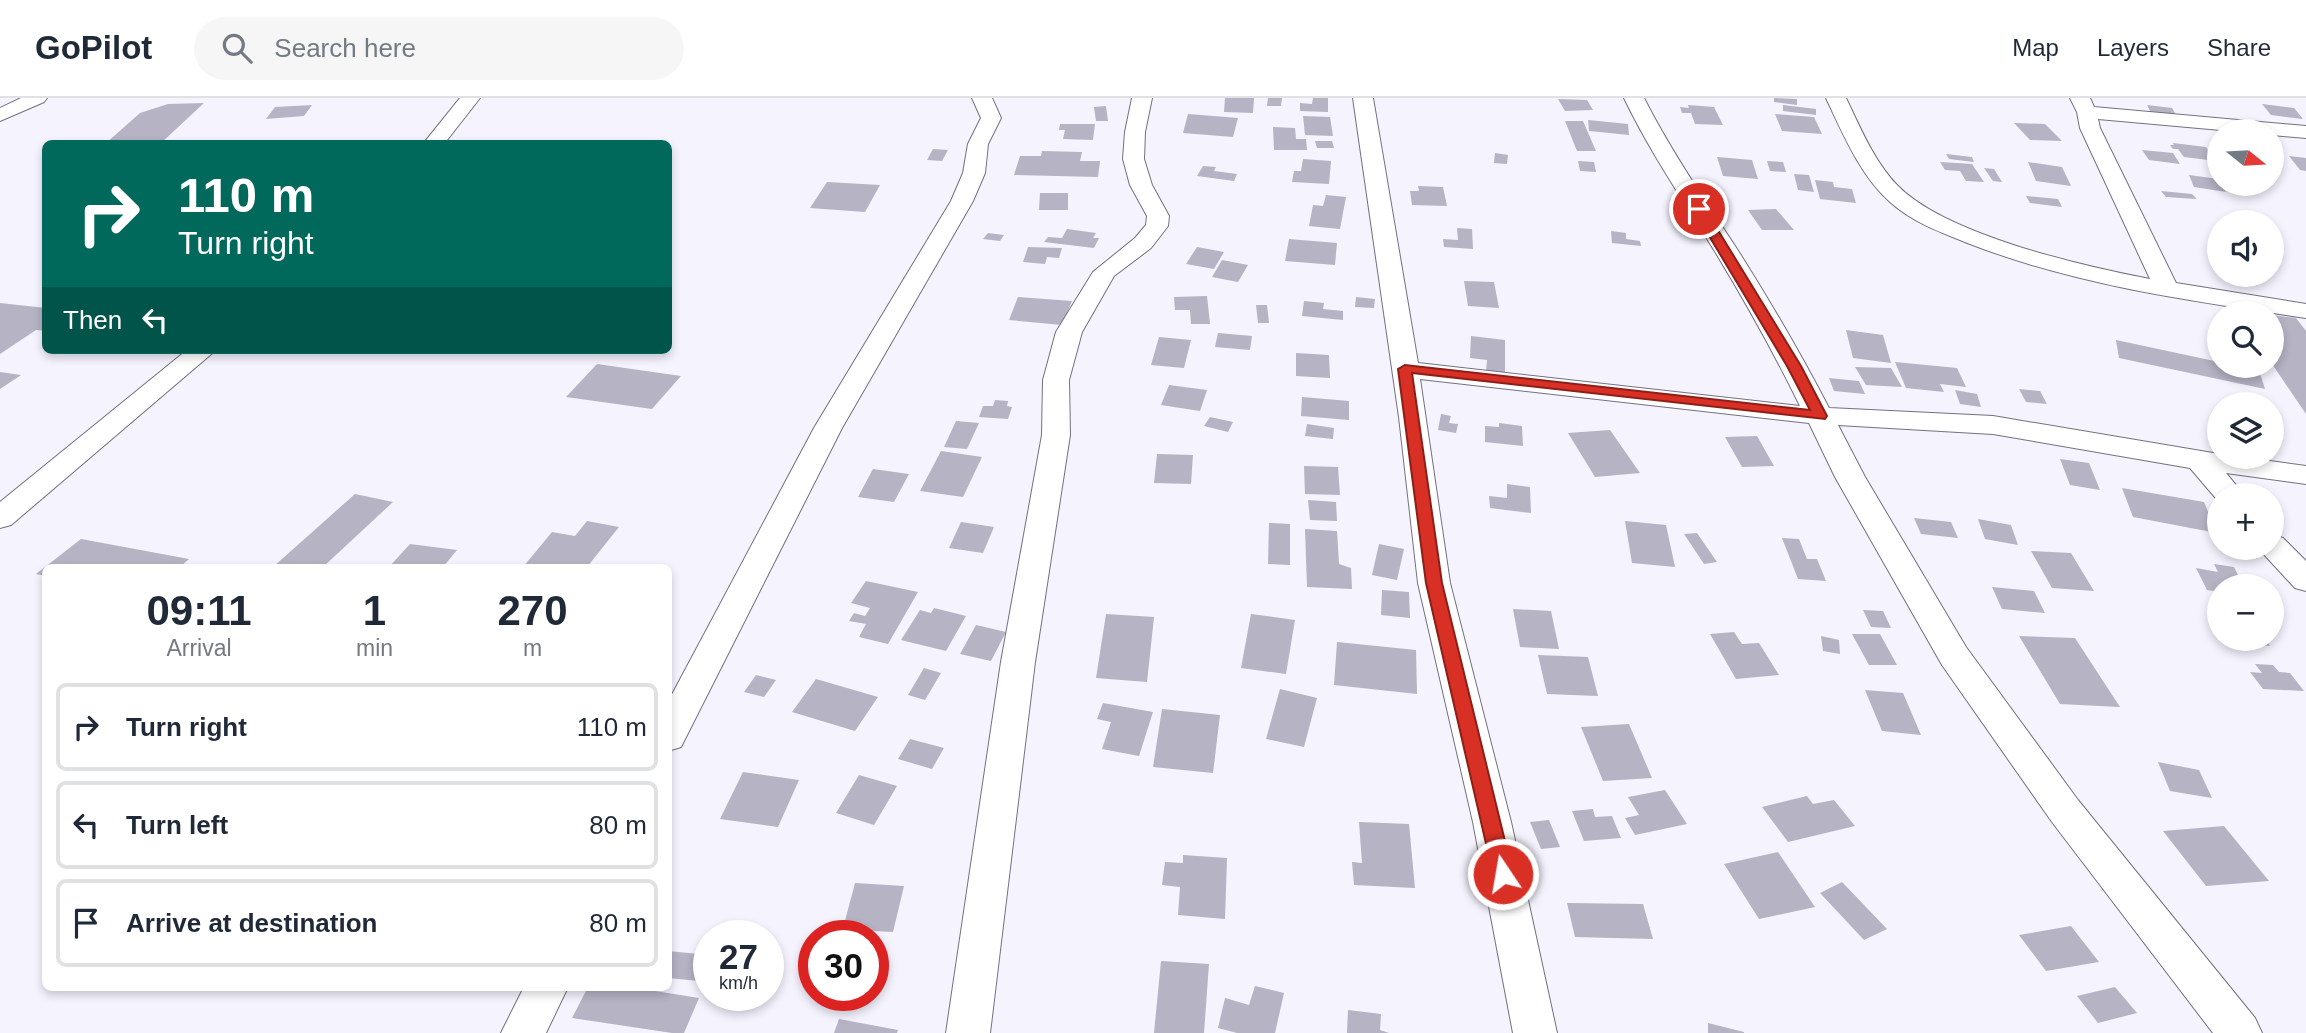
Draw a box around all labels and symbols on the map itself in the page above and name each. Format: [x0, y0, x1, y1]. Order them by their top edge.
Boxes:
north arrow [2207, 119, 2284, 196]
pin [1669, 179, 1729, 239]
position arrow [1466, 837, 1540, 911]
speed limit sign: 30 [798, 920, 889, 1011]

